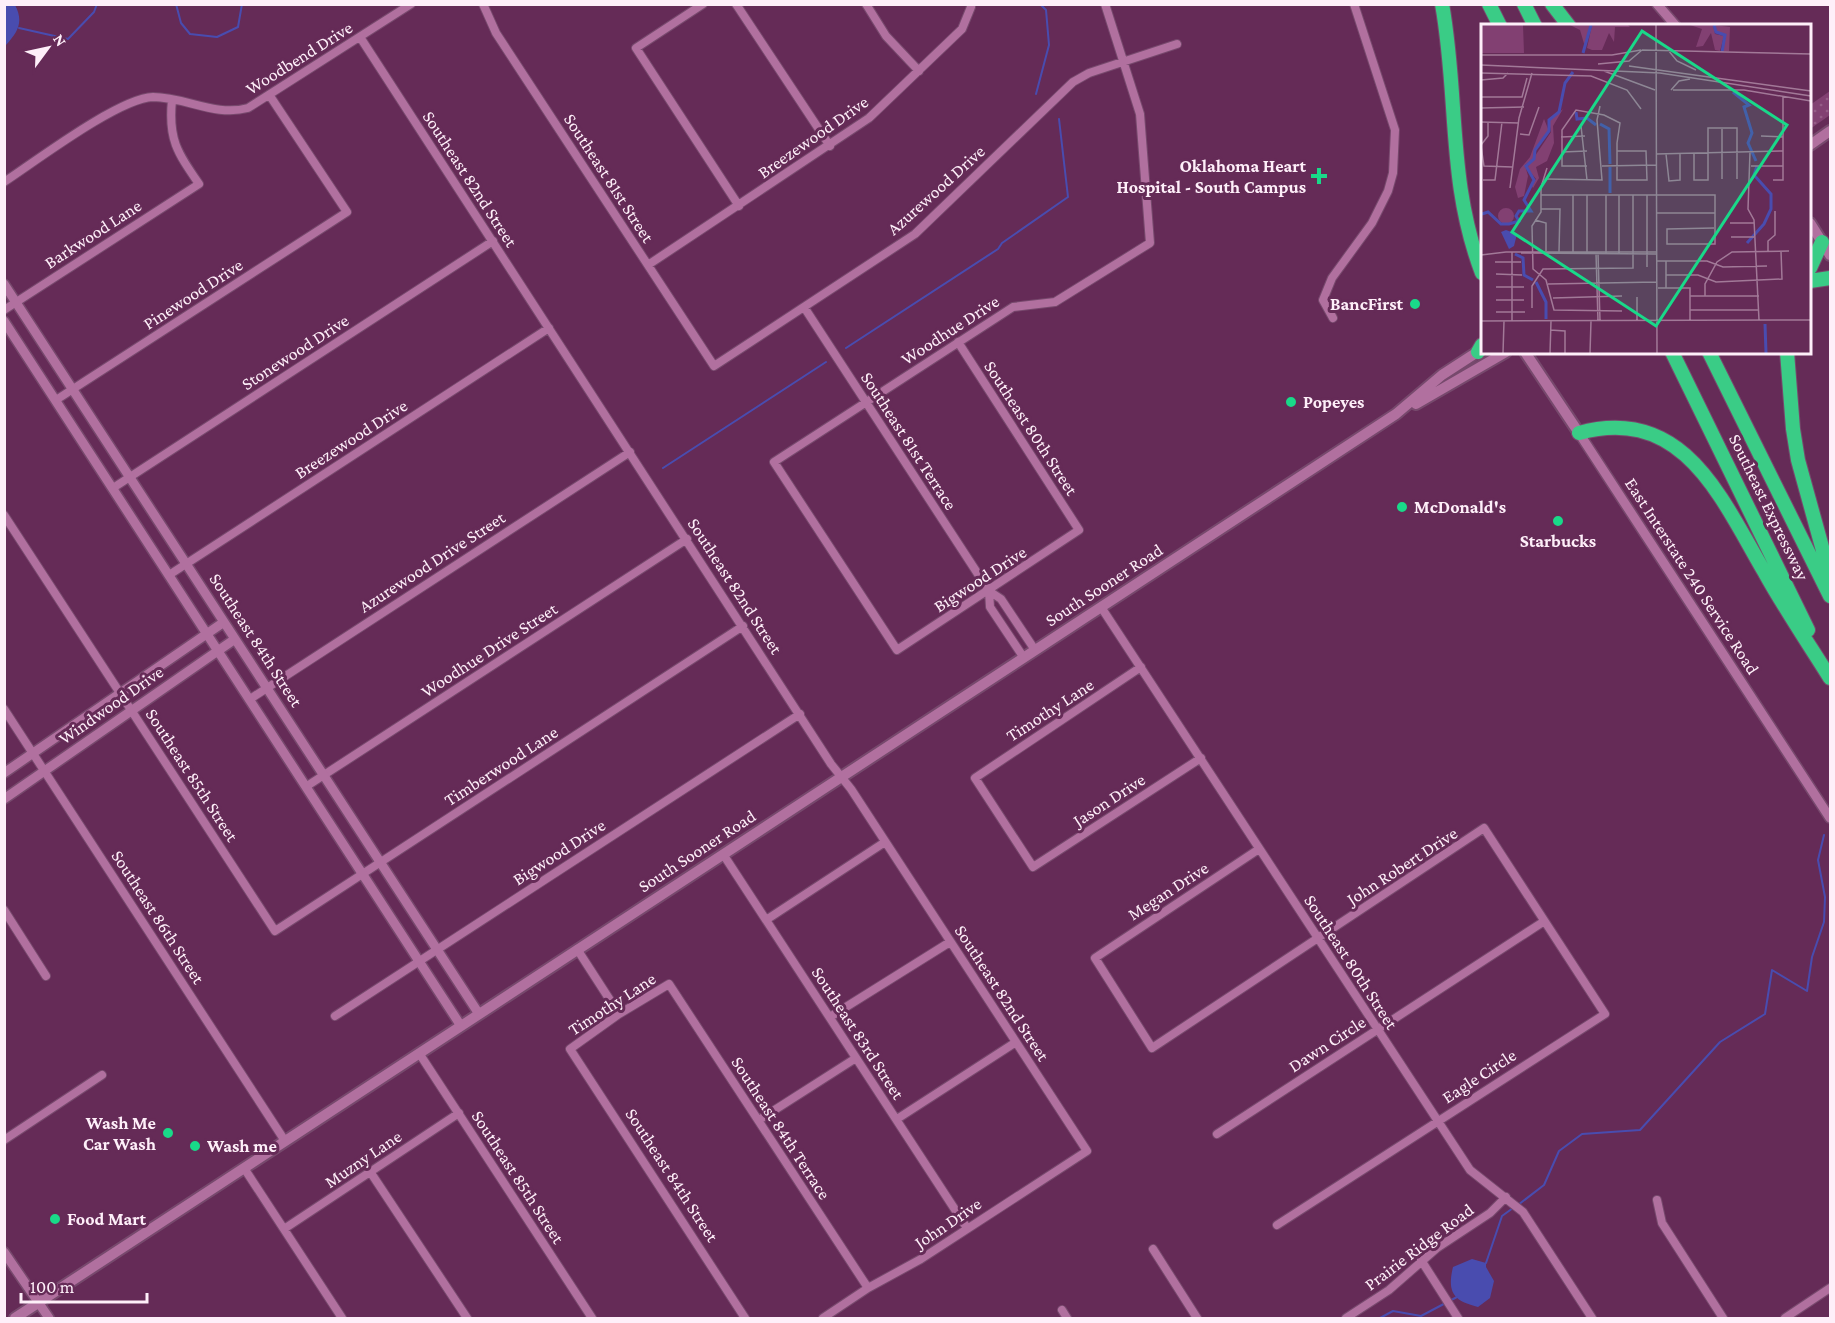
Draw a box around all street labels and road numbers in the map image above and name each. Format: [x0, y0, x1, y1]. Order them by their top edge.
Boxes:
street label: Woodbend Drive [242, 17, 356, 99]
street label: Breezewood Drive [754, 91, 872, 183]
street label: Southeast 82nd Street [419, 107, 522, 252]
street label: Southeast 81st Street [560, 110, 659, 247]
street label: Azurewood Drive [883, 141, 989, 239]
street label: Barkwood Lane [41, 195, 145, 273]
street label: Pinewood Drive [140, 254, 246, 333]
street label: Woodhue Drive [897, 291, 1003, 369]
street label: Stonewood Drive [238, 310, 352, 394]
street label: Southeast 80th Street [980, 357, 1082, 500]
street label: Southeast 81st Terrace [857, 368, 961, 514]
street label: Breezewood Drive [291, 395, 411, 483]
street label: Southeast Expressway [1725, 431, 1813, 584]
street label: East Interstate 240 Service Road [1621, 474, 1763, 678]
street label: Azurewood Drive Street [355, 507, 510, 617]
street label: Southeast 82nd Street [684, 514, 787, 659]
street label: South Sooner Road [1042, 539, 1167, 630]
street label: Bigwood Drive [930, 542, 1030, 616]
street label: Southeast 84th Street [205, 569, 307, 711]
street label: Woodhue Drive Street [417, 598, 562, 701]
street label: Windwood Drive [55, 661, 167, 748]
street label: Timothy Lane [1003, 674, 1097, 746]
street label: Southeast 85th Street [142, 705, 243, 846]
street label: Timberwood Lane [441, 722, 562, 810]
street label: Jason Drive [1068, 769, 1149, 832]
street label: South Sooner Road [635, 805, 760, 896]
street label: Bigwood Drive [509, 815, 609, 889]
street label: John Robert Drive [1341, 823, 1461, 910]
street label: Southeast 86th Street [107, 847, 209, 988]
street label: Megan Drive [1124, 858, 1212, 924]
street label: Southeast 80th Street [1300, 891, 1402, 1034]
street label: Southeast 82nd Street [951, 921, 1054, 1066]
street label: Southeast 83rd Street [808, 963, 909, 1104]
street label: Timothy Lane [565, 968, 659, 1040]
street label: Dawn Circle [1285, 1012, 1369, 1076]
street label: Eagle Circle [1438, 1045, 1520, 1107]
street label: Southeast 84th Terrace [727, 1053, 835, 1203]
street label: Southeast 84th Street [621, 1104, 723, 1246]
street label: Southeast 85th Street [468, 1107, 569, 1248]
street label: Muzny Lane [321, 1126, 405, 1192]
street label: John Drive [909, 1193, 985, 1254]
street label: Prairie Ridge Road [1361, 1199, 1478, 1294]

